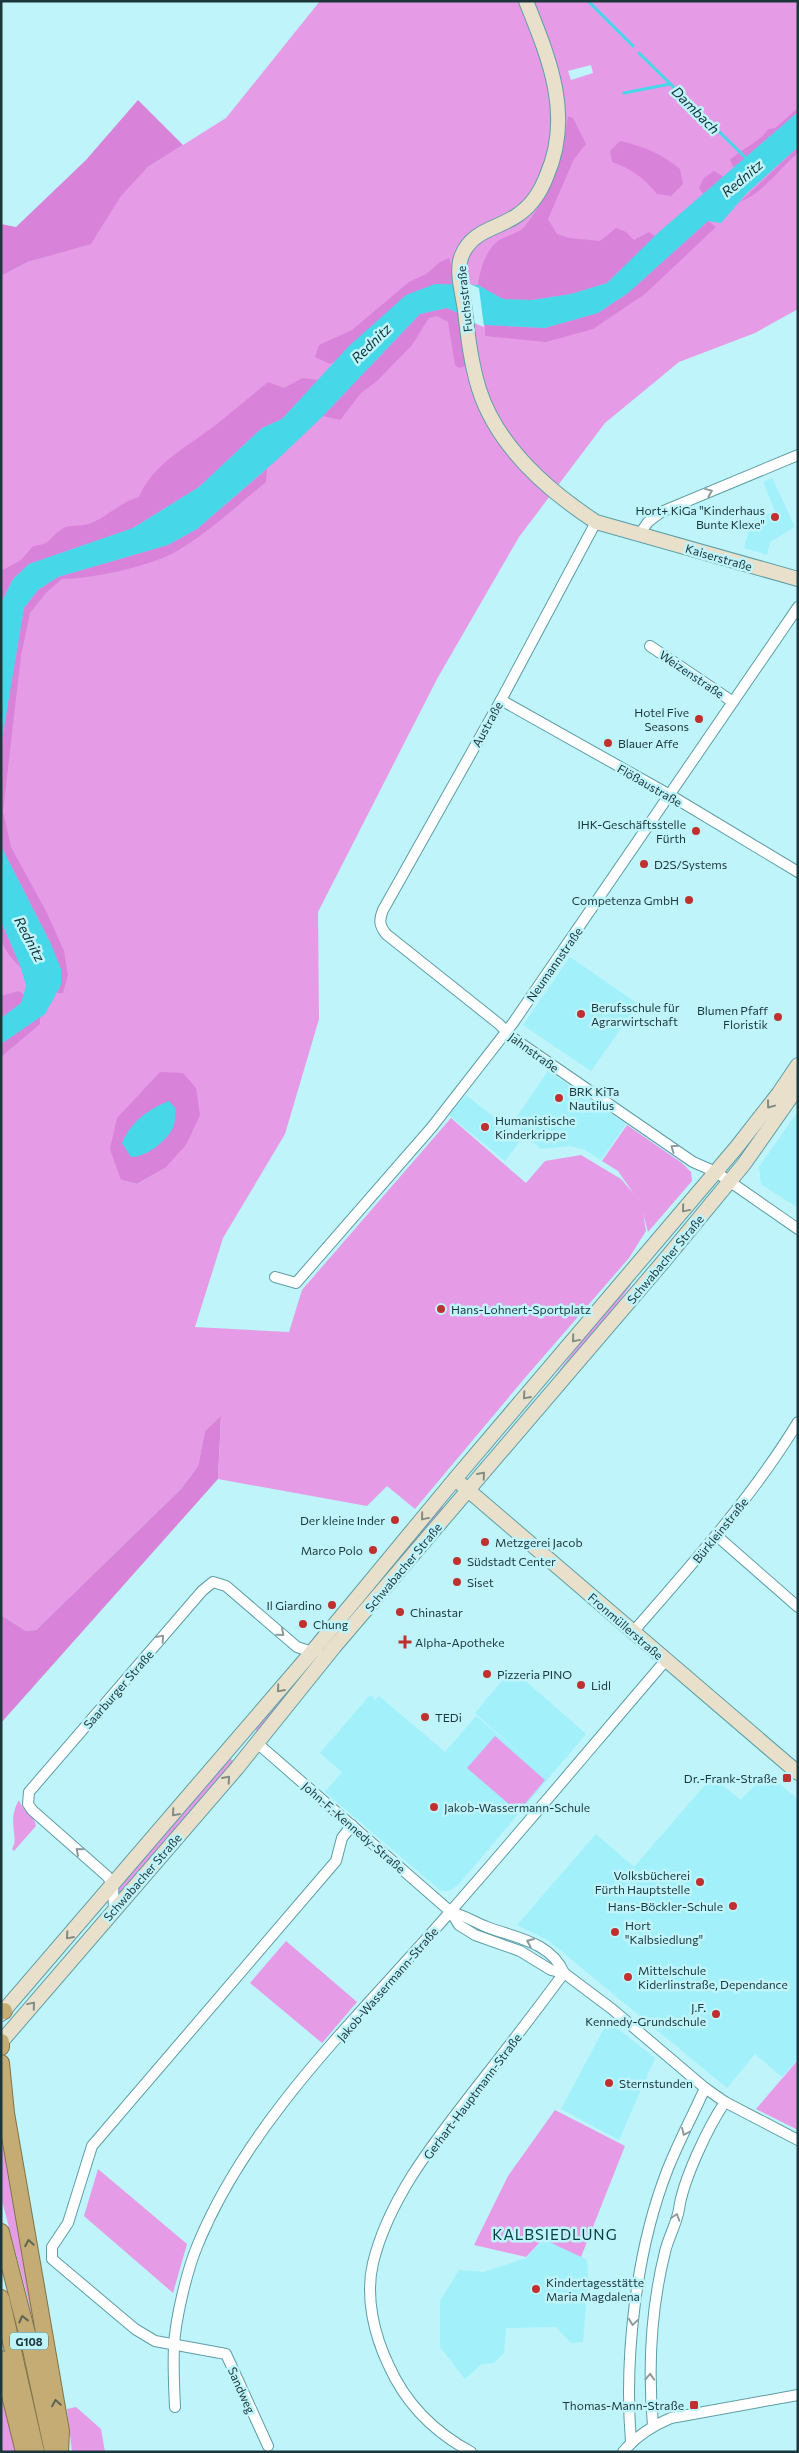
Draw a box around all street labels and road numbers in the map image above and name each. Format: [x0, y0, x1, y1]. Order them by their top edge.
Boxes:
street label: Fuchsstraße [454, 265, 474, 333]
street label: Kaiserstraße [684, 541, 754, 573]
street label: Weizenstraße [657, 647, 727, 701]
street label: Austraße [469, 699, 505, 749]
street label: Flößaustraße [615, 761, 685, 809]
street label: Neumannstraße [523, 924, 585, 1004]
street label: Jahnstraße [506, 1029, 562, 1076]
street label: Schwabacher Straße [624, 1212, 706, 1306]
street label: Bürkleinstraße [689, 1495, 751, 1565]
street label: Schwabacher Straße [362, 1520, 444, 1614]
street label: Fronmüllerstraße [586, 1590, 666, 1662]
street label: Saarburger Straße [80, 1647, 156, 1731]
street label: John-F.-Kennedy-Straße [299, 1778, 408, 1876]
street label: Schwabacher Straße [100, 1830, 184, 1924]
street label: Jakob-Wassermann-Straße [334, 1924, 441, 2045]
street label: Gerhart-Hauptmann-Straße [420, 2030, 524, 2162]
road number: G108 [10, 2332, 48, 2350]
street label: Sandweg [226, 2365, 259, 2416]

